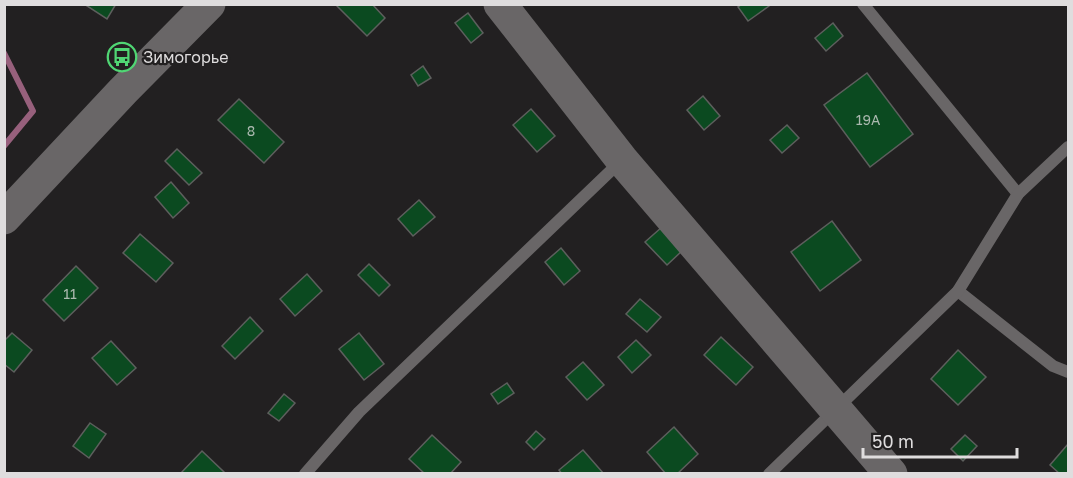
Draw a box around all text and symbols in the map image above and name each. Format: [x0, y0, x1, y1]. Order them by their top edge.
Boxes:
bus stop icon: Зимогорье [106, 41, 138, 73]
place label: Зимогорье [143, 47, 229, 67]
house number: 19А [856, 111, 881, 128]
house number: 8 [247, 122, 255, 139]
house number: 11 [63, 285, 77, 302]
scale bar [863, 421, 1018, 459]
text: 50 m [872, 430, 914, 452]

